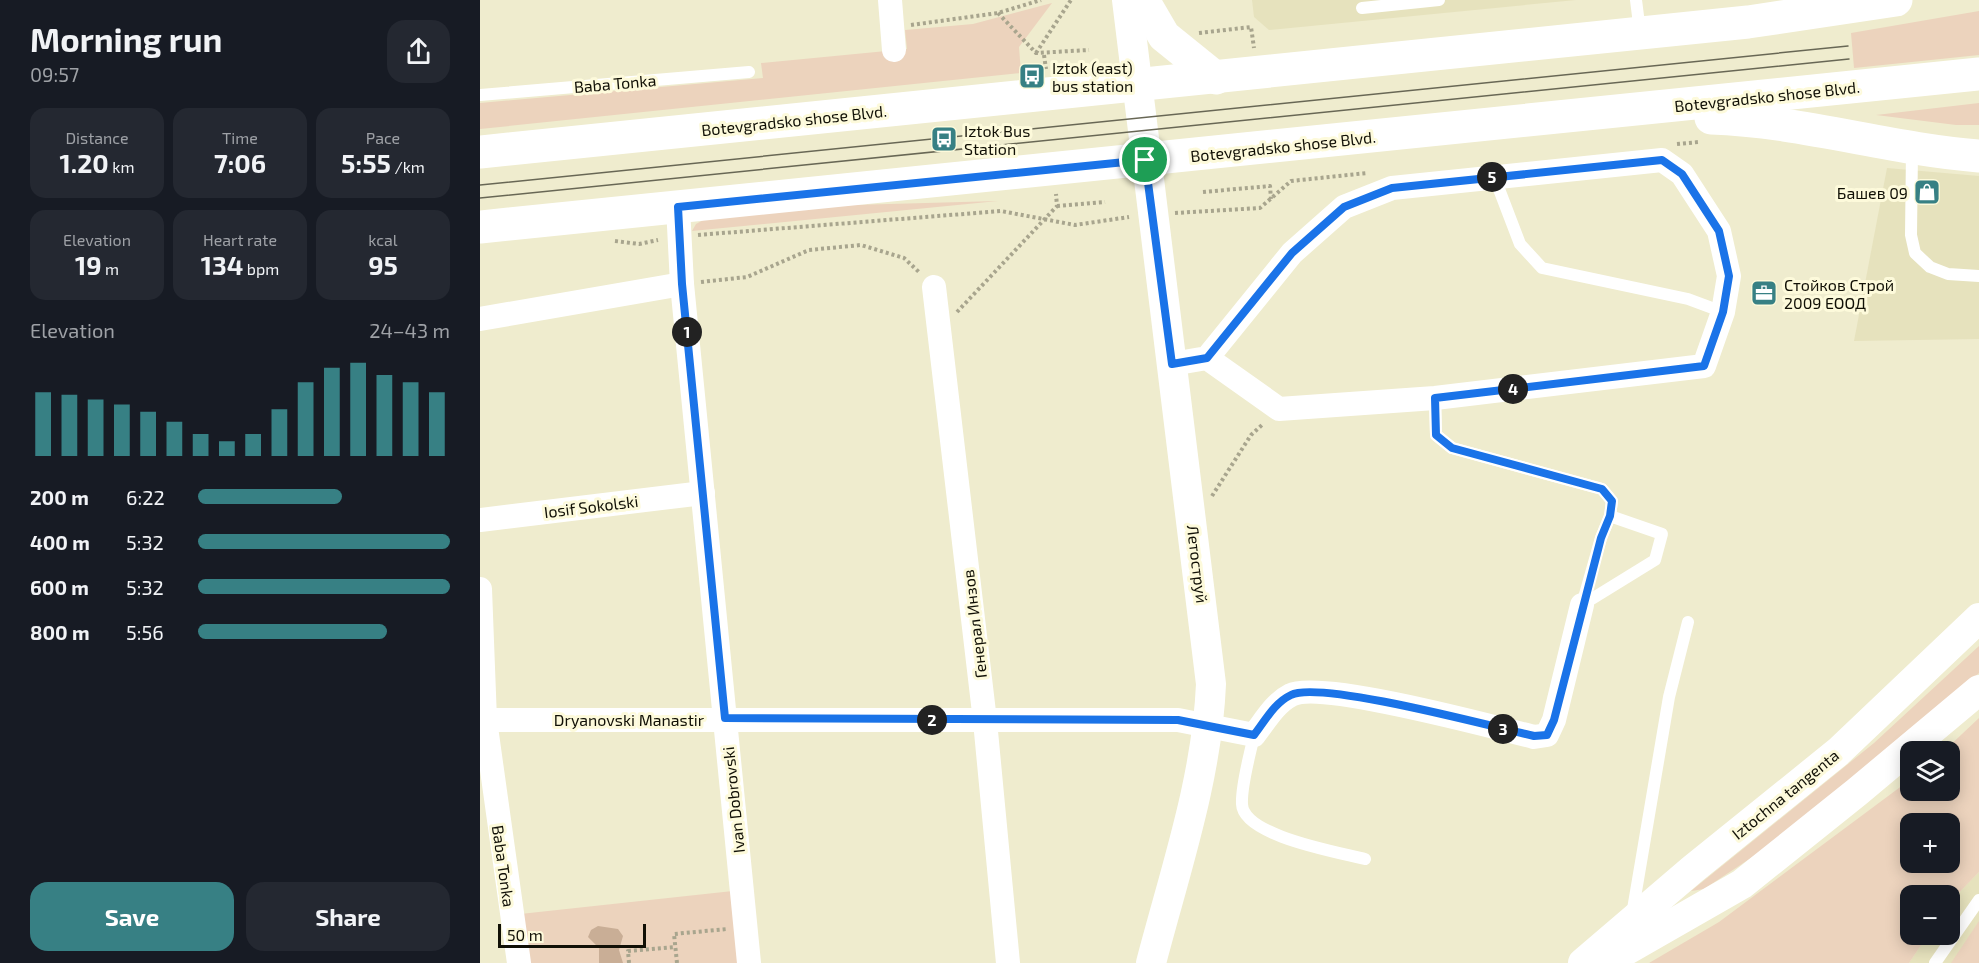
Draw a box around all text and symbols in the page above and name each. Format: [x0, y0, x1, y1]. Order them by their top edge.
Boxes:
text: Morning run [30, 19, 222, 59]
button: share [387, 20, 450, 83]
place label: Iztok (east) bus station [1052, 58, 1133, 95]
bus stop icon: Iztok (east) bus station [1017, 61, 1047, 91]
text: 09:57 [30, 62, 79, 86]
street label: Baba Tonka [573, 70, 657, 96]
street label: Botevgradsko shose Blvd. [1673, 77, 1861, 115]
street label: Botevgradsko shose Blvd. [700, 101, 888, 139]
place label: Iztok Bus Station [964, 121, 1030, 158]
bus stop icon: Iztok Bus Station [929, 124, 959, 154]
street label: Botevgradsko shose Blvd. [1189, 127, 1377, 165]
text: Distance [65, 128, 129, 147]
text: Time [222, 128, 258, 147]
text: Pace [366, 128, 400, 147]
pin [1119, 134, 1170, 185]
icon: arrive [1128, 143, 1161, 176]
text: 1.20 [60, 147, 109, 178]
text: 7:06 [214, 147, 266, 178]
text: 5:55 [341, 147, 391, 178]
text: km [109, 157, 134, 176]
text: /km [391, 157, 425, 176]
pin: 5 [1477, 162, 1507, 192]
text: 5 [1488, 167, 1496, 186]
shop icon: Башев 09 [1912, 177, 1942, 207]
place label: Башев 09 [1837, 183, 1908, 202]
text: Elevation [63, 230, 131, 249]
text: Heart rate [203, 230, 277, 249]
text: kcal [368, 230, 398, 249]
text: 19 [75, 249, 101, 280]
text: 134 [201, 249, 243, 280]
text: 95 [368, 249, 398, 280]
text: m [101, 259, 119, 278]
text: bpm [243, 259, 279, 278]
place label: Стойков Строй 2009 ЕООД [1784, 275, 1894, 312]
office icon: Стойков Строй 2009 ЕООД [1749, 278, 1779, 308]
pin: 1 [672, 317, 702, 347]
text: Elevation [30, 318, 115, 342]
text: 24–43 m [369, 318, 450, 342]
text: 1 [684, 322, 690, 341]
pin: 4 [1498, 374, 1528, 404]
text: 4 [1508, 379, 1518, 398]
text: 200 m [30, 485, 89, 509]
text: 6:22 [126, 485, 165, 509]
street label: Iosif Sokolski [543, 491, 639, 521]
street label: Летоструй [1183, 524, 1212, 604]
text: 400 m [30, 530, 90, 554]
text: 5:32 [126, 530, 164, 554]
street label: Генерал Инзов [958, 569, 990, 679]
text: 600 m [30, 575, 89, 599]
text: 5:32 [126, 575, 164, 599]
text: 800 m [30, 620, 90, 644]
text: 5:56 [126, 620, 164, 644]
pin: 2 [917, 705, 947, 735]
street label: Dryanovski Manastir [554, 710, 705, 729]
text: 2 [927, 710, 937, 729]
pin: 3 [1488, 714, 1518, 744]
text: 3 [1498, 719, 1508, 738]
map controls [1900, 741, 1960, 945]
button: layers [1900, 741, 1960, 801]
street label: Iztochna tangenta [1728, 745, 1842, 843]
street label: Ivan Dobrovski [718, 746, 748, 854]
button: + [1900, 813, 1960, 873]
street label: Baba Tonka [489, 824, 519, 908]
button: Save [30, 882, 234, 951]
button: Share [246, 882, 450, 951]
button: − [1900, 885, 1960, 945]
scale bar [498, 921, 646, 948]
text: 50 m [507, 925, 543, 944]

